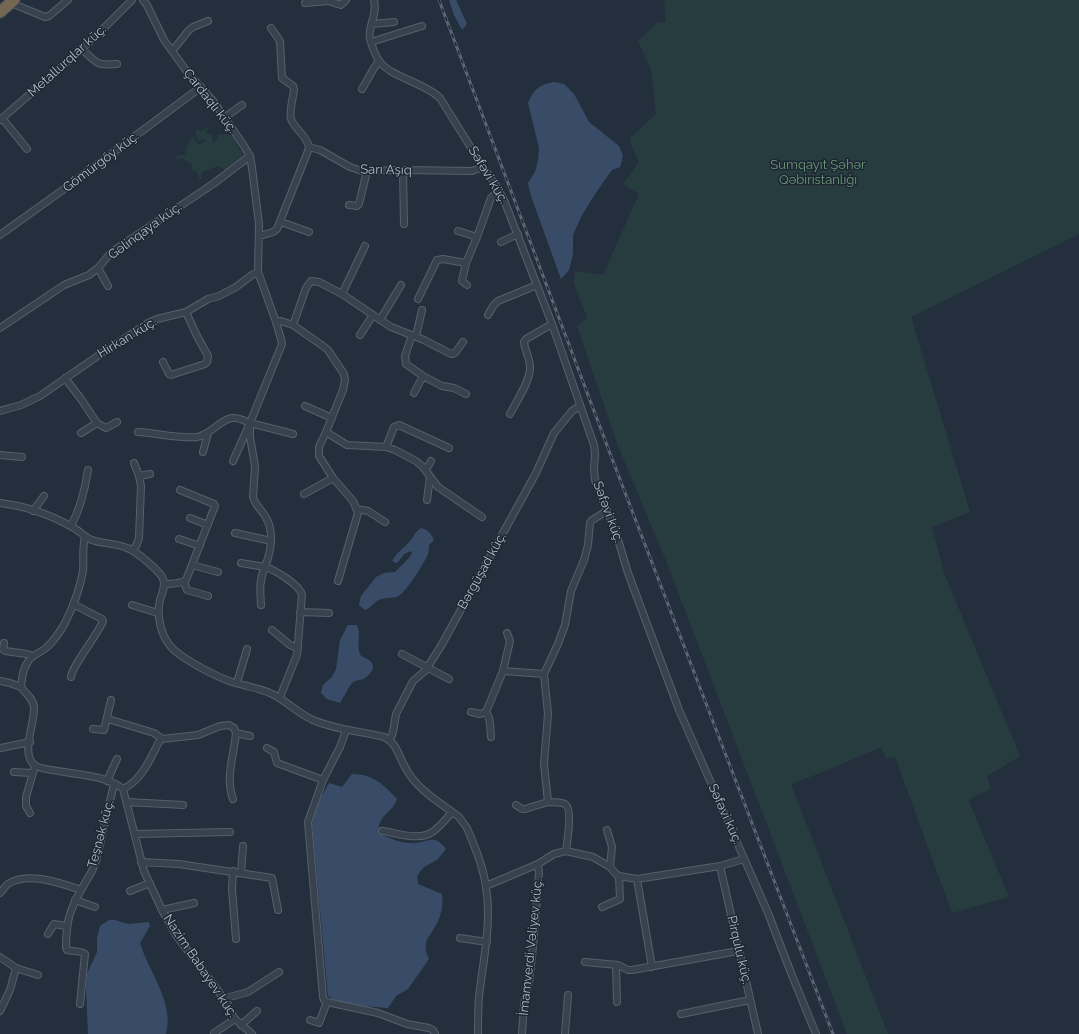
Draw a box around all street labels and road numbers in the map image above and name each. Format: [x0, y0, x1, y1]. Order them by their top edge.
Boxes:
street label: Metallurqlar küç. [25, 22, 109, 100]
street label: Çardaqlı küç. [180, 66, 240, 136]
street label: Gömürgöy küç. [60, 128, 142, 196]
street label: Səfəvi küç. [465, 143, 511, 207]
street label: Sarı Aşıq [360, 162, 412, 178]
street label: Gəlinqaya küç. [105, 199, 185, 263]
street label: Hirkan küç. [95, 314, 159, 362]
street label: Səfəvi küç. [590, 479, 626, 545]
street label: Bərgüşad küç. [454, 530, 510, 612]
street label: Səfəvi küç. [705, 781, 745, 847]
street label: Teşnək küç. [84, 798, 118, 870]
street label: İmamverdi Vəliyev küç. [516, 878, 546, 1016]
street label: Nazim Babayev küç. [160, 912, 240, 1020]
street label: Pirqulu küç. [724, 914, 754, 986]

